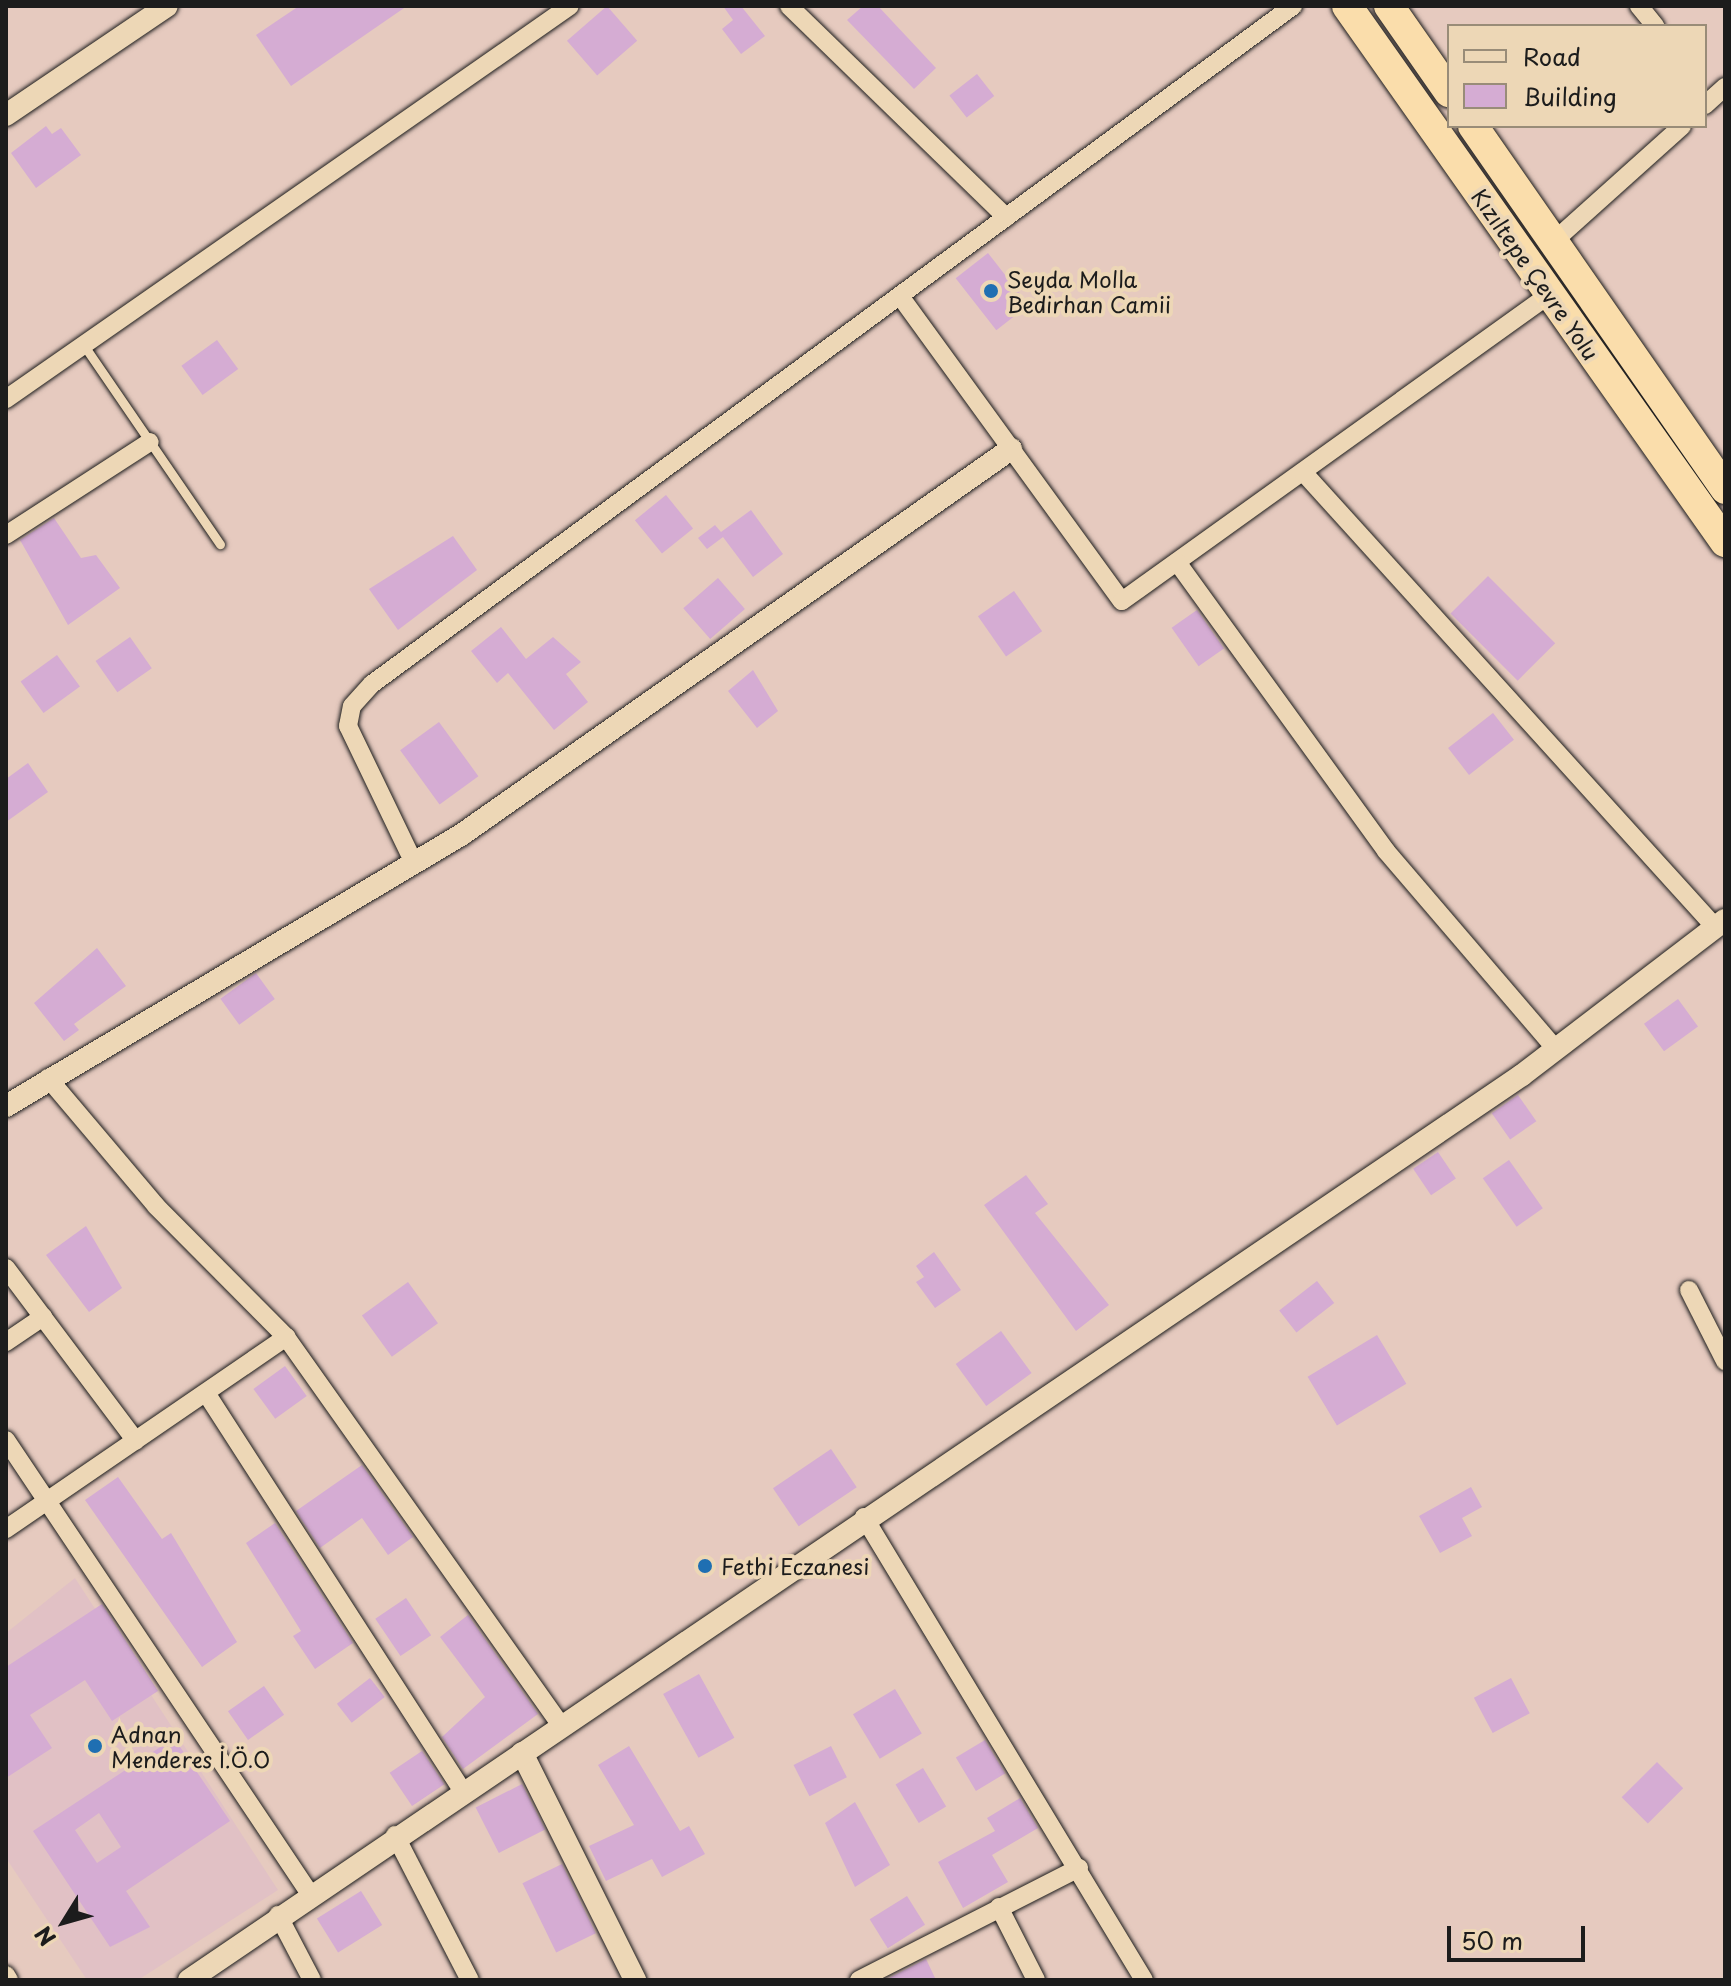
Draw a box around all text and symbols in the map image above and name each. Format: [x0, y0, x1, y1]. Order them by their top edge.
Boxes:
legend [1447, 24, 1707, 128]
text: Road [1523, 38, 1581, 74]
text: Building [1523, 78, 1617, 114]
street label: Kızıltepe Çevre Yolu [1466, 182, 1606, 366]
place label: Seyda Molla Bedirhan Camii [1007, 265, 1172, 316]
marker: Seyda Molla Bedirhan Camii [982, 282, 1000, 300]
place label: Fethi Eczanesi [721, 1553, 869, 1579]
marker: Fethi Eczanesi [696, 1557, 714, 1575]
place label: Adnan Menderes İ.Ö.O [111, 1720, 273, 1772]
marker: Adnan Menderes İ.Ö.O [86, 1737, 104, 1755]
north arrow [24, 1882, 104, 1962]
scale bar [1451, 1910, 1589, 1960]
text: N [26, 1920, 63, 1954]
text: 50 m [1461, 1922, 1523, 1958]

